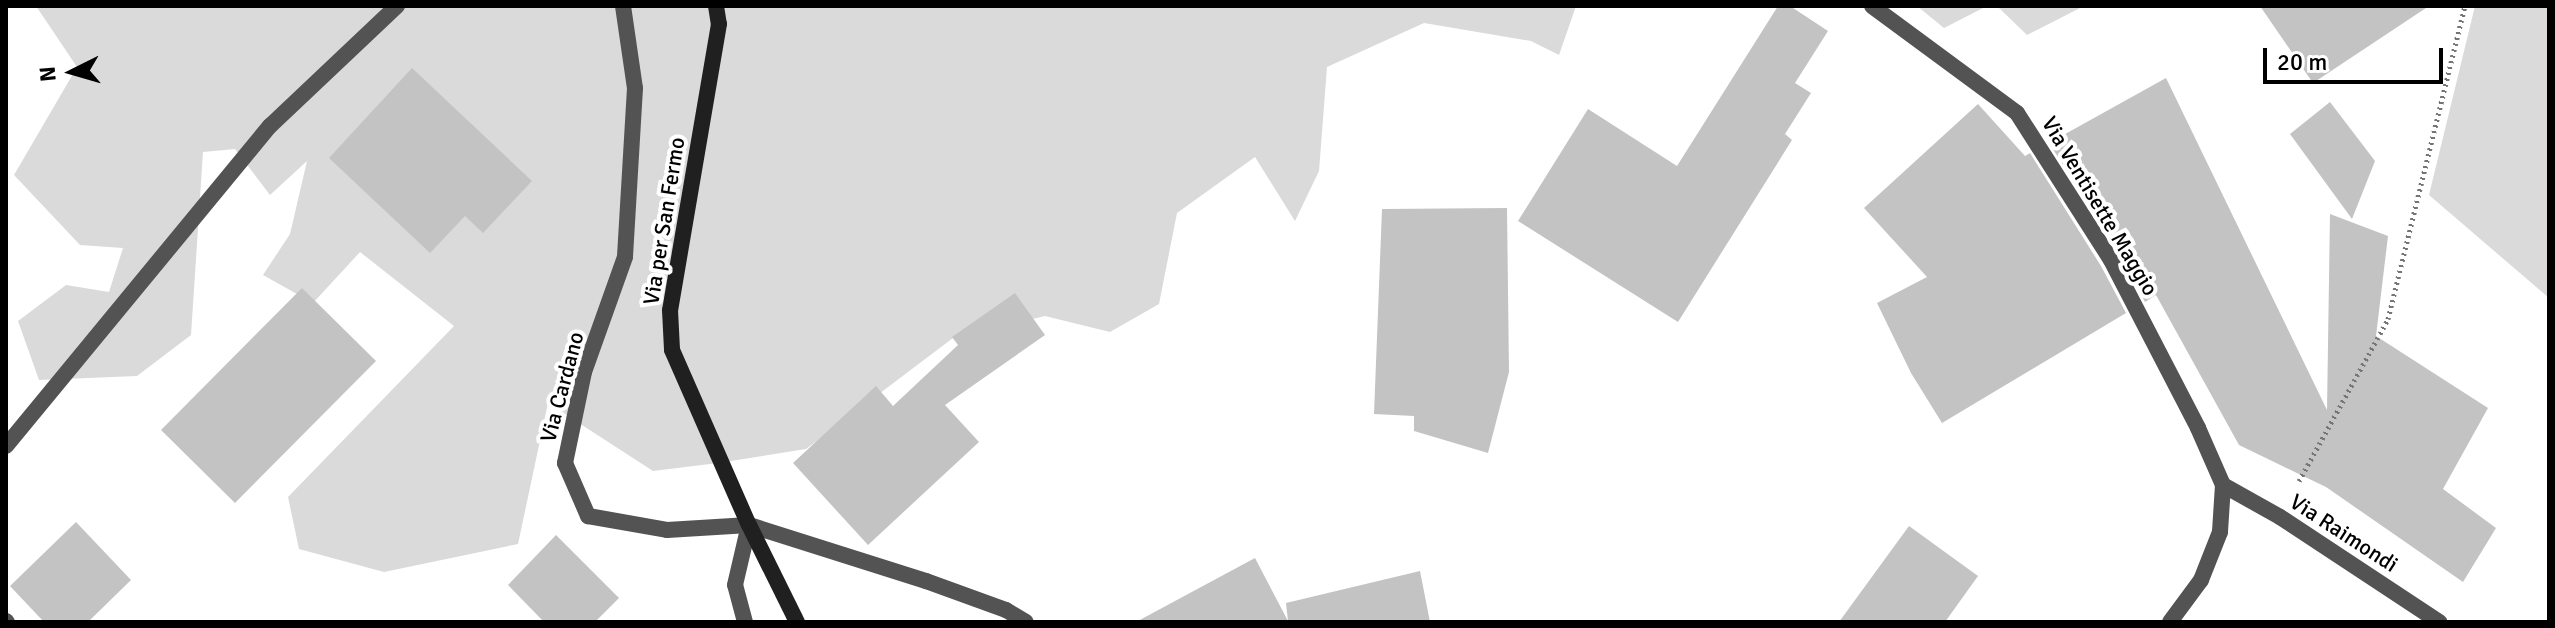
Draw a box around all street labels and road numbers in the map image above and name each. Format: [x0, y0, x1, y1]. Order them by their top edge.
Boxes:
street label: Via Ventisette Maggio [2036, 112, 2164, 300]
street label: Via per San Fermo [638, 135, 690, 307]
street label: Via Cardano [535, 329, 589, 445]
street label: Via Raimondi [2285, 488, 2403, 578]

